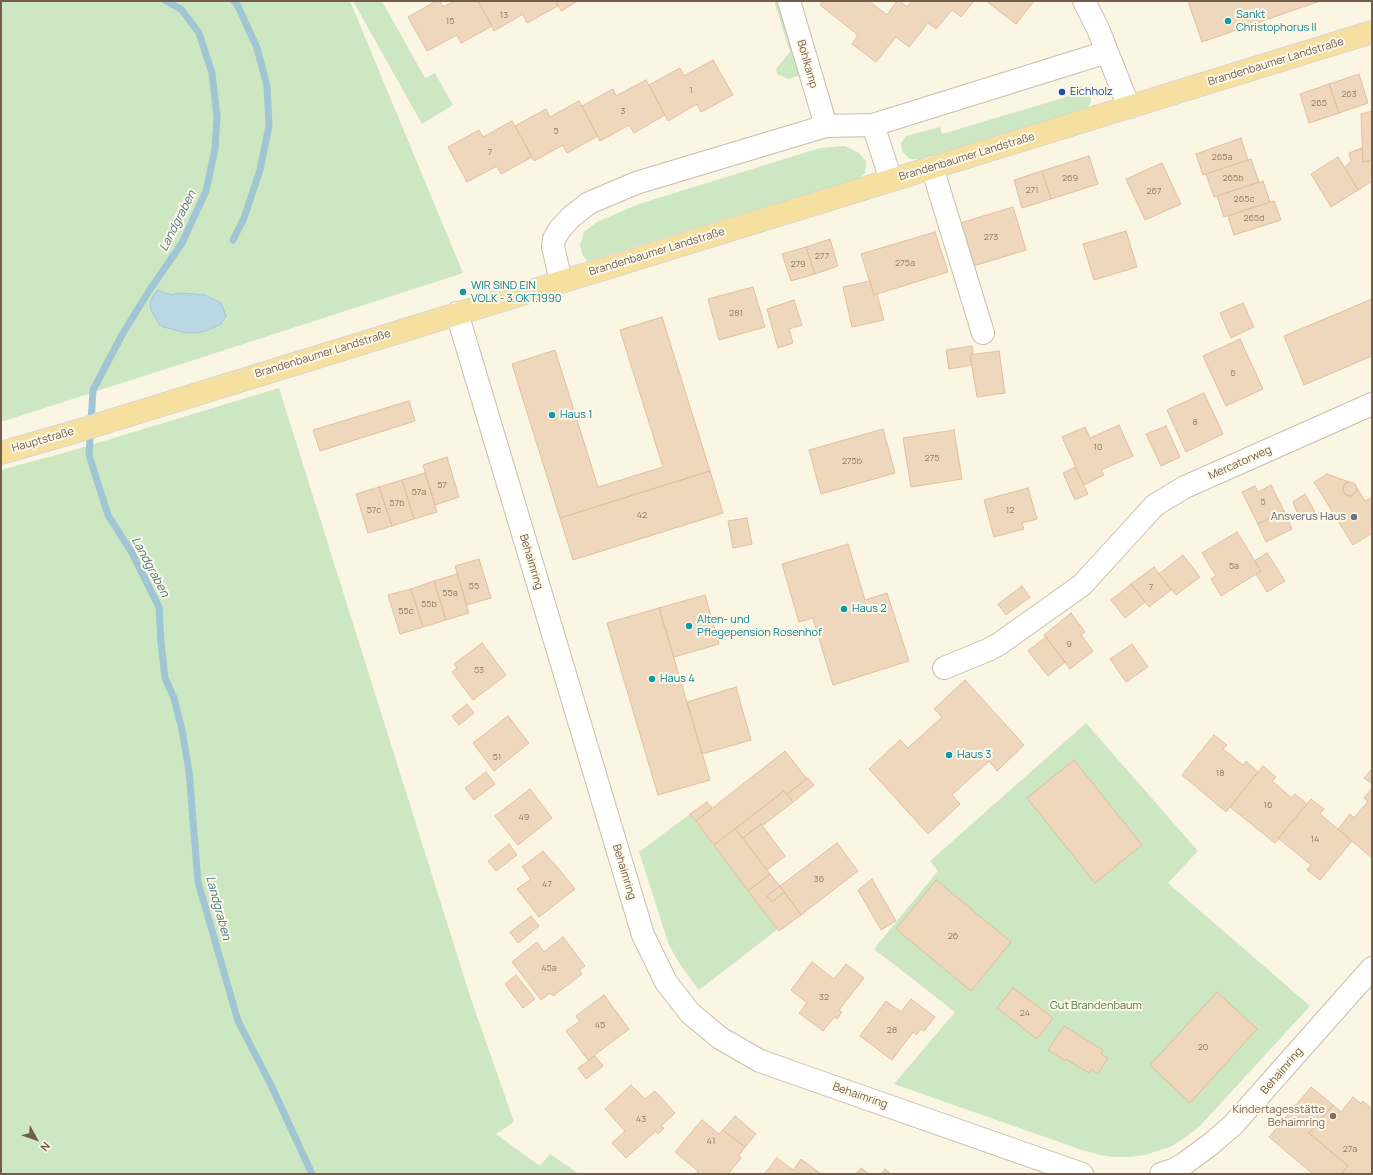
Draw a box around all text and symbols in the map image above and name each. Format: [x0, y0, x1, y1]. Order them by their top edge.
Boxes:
place label: Sankt Christophorus II [1236, 8, 1317, 34]
house number: 13 [500, 10, 508, 20]
house number: 15 [446, 16, 454, 26]
marker: Sankt Christophorus II [1223, 16, 1233, 26]
street label: Brandenbaumer Landstraße [1207, 35, 1345, 89]
street label: Bohlkamp [794, 38, 820, 90]
house number: 1 [689, 85, 693, 95]
place label: Eichholz [1070, 85, 1113, 99]
marker: Eichholz [1057, 87, 1067, 97]
house number: 263 [1341, 89, 1357, 99]
house number: 265 [1311, 98, 1327, 108]
house number: 3 [621, 106, 625, 116]
house number: 5 [553, 126, 559, 136]
street label: Brandenbaumer Landstraße [898, 130, 1036, 184]
house number: 7 [488, 147, 492, 157]
house number: 265a [1212, 152, 1232, 162]
house number: 269 [1062, 173, 1078, 183]
house number: 265b [1222, 173, 1244, 183]
house number: 271 [1025, 185, 1039, 195]
house number: 267 [1146, 186, 1162, 196]
water label: Landgraben [157, 188, 199, 254]
house number: 265c [1234, 194, 1254, 204]
house number: 265d [1243, 213, 1265, 223]
street label: Brandenbaumer Landstraße [588, 225, 726, 279]
house number: 273 [984, 232, 998, 242]
house number: 277 [815, 251, 829, 261]
house number: 275a [895, 258, 915, 268]
house number: 279 [790, 259, 806, 269]
place label: WIR SIND EIN VOLK - 3.OKT.1990 [471, 279, 561, 305]
marker: WIR SIND EIN VOLK - 3.OKT.1990 [458, 287, 468, 297]
house number: 281 [729, 308, 743, 318]
street label: Brandenbaumer Landstraße [254, 327, 392, 381]
house number: 6 [1230, 368, 1236, 378]
place label: Haus 1 [560, 408, 592, 422]
marker: Haus 1 [547, 410, 557, 420]
house number: 8 [1192, 417, 1198, 427]
street label: Hauptstraße [10, 425, 76, 455]
house number: 10 [1094, 442, 1102, 452]
street label: Mercatorweg [1206, 443, 1274, 483]
house number: 275 [925, 453, 939, 463]
house number: 275b [842, 456, 862, 466]
house number: 57 [437, 480, 447, 490]
house number: 57a [412, 487, 426, 497]
house number: 5 [1260, 497, 1266, 507]
house number: 57b [389, 498, 405, 508]
house number: 57c [367, 505, 381, 515]
house number: 12 [1006, 505, 1014, 515]
house number: 42 [637, 510, 647, 520]
place label: Ansverus Haus [1271, 510, 1346, 524]
marker: Ansverus Haus [1349, 512, 1359, 522]
street label: Behaimring [516, 533, 546, 591]
water label: Landgraben [128, 535, 172, 599]
house number: 5a [1229, 561, 1239, 571]
house number: 55 [469, 581, 479, 591]
house number: 7 [1149, 582, 1153, 592]
house number: 55a [442, 588, 458, 598]
house number: 55b [421, 599, 437, 609]
place label: Haus 2 [852, 602, 886, 616]
marker: Haus 2 [839, 604, 849, 614]
house number: 55c [398, 606, 414, 616]
place label: Alten- und Pflegepension Rosenhof [697, 613, 822, 639]
marker: Alten- und Pflegepension Rosenhof [684, 621, 694, 631]
house number: 9 [1066, 639, 1072, 649]
house number: 53 [474, 665, 484, 675]
place label: Haus 4 [660, 672, 695, 686]
marker: Haus 4 [647, 674, 657, 684]
place label: Haus 3 [957, 748, 991, 762]
marker: Haus 3 [944, 750, 954, 760]
house number: 51 [493, 752, 501, 762]
house number: 18 [1216, 768, 1224, 778]
house number: 16 [1263, 800, 1273, 810]
house number: 49 [519, 812, 529, 822]
house number: 14 [1311, 834, 1319, 844]
street label: Behaimring [609, 843, 639, 901]
water label: Landgraben [203, 874, 233, 942]
house number: 36 [814, 874, 824, 884]
house number: 47 [542, 879, 552, 889]
house number: 26 [948, 931, 958, 941]
house number: 45a [541, 963, 557, 973]
house number: 32 [819, 992, 829, 1002]
park label: Gut Brandenbaum [1050, 999, 1142, 1013]
house number: 24 [1020, 1008, 1030, 1018]
house number: 45 [595, 1020, 605, 1030]
house number: 28 [887, 1025, 897, 1035]
house number: 20 [1198, 1042, 1208, 1052]
street label: Behaimring [1258, 1045, 1306, 1097]
street label: Behaimring [831, 1080, 889, 1112]
place label: Kindertagesstätte Behaimring [1232, 1103, 1325, 1129]
marker: Kindertagesstätte Behaimring [1328, 1111, 1338, 1121]
house number: 43 [636, 1114, 646, 1124]
north arrow [16, 1119, 56, 1159]
house number: 41 [707, 1136, 715, 1146]
text: N [37, 1139, 54, 1155]
house number: 27a [1343, 1144, 1357, 1154]

